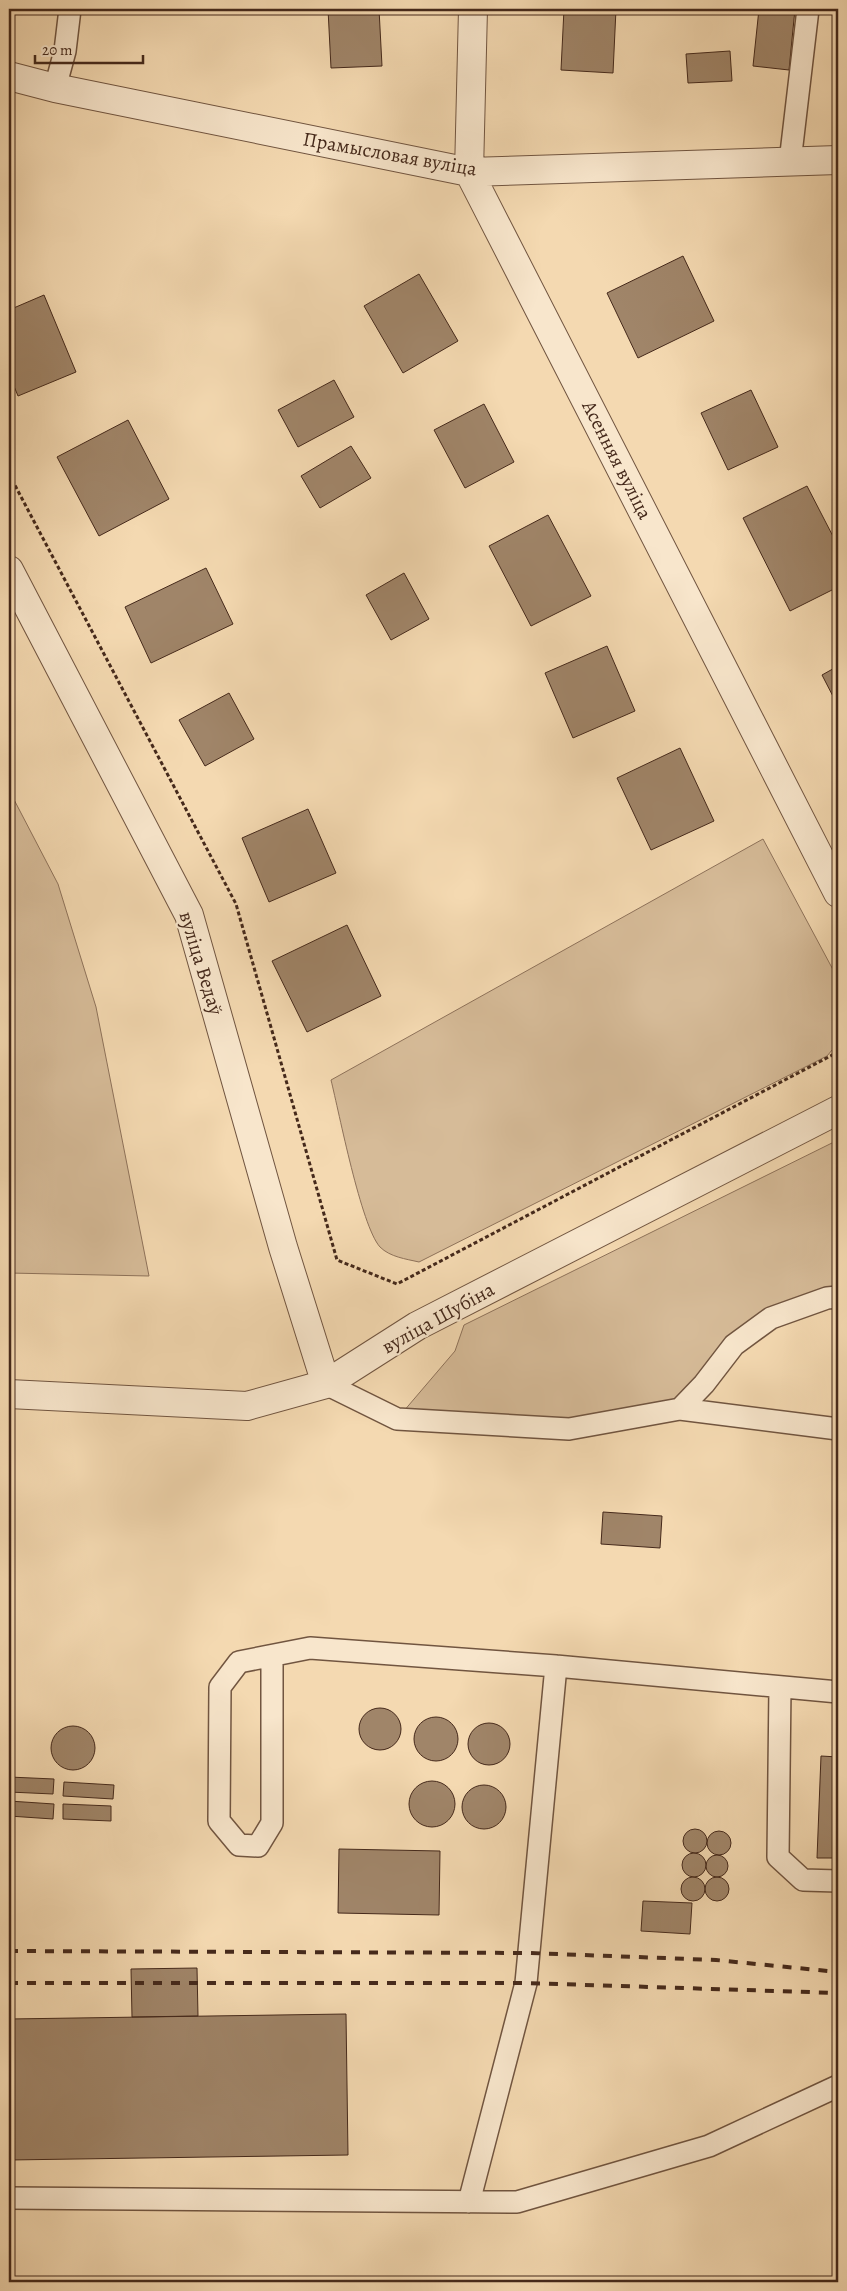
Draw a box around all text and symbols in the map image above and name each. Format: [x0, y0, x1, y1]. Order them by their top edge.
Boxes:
scale bar [35, 32, 142, 64]
text: 20 m [42, 40, 73, 60]
street label: Прамысловая вуліца [301, 125, 480, 183]
street label: Асенняя вуліца [575, 395, 659, 525]
street label: вуліца Ведаў [172, 908, 230, 1019]
street label: вуліца Шубіна [377, 1275, 500, 1360]

